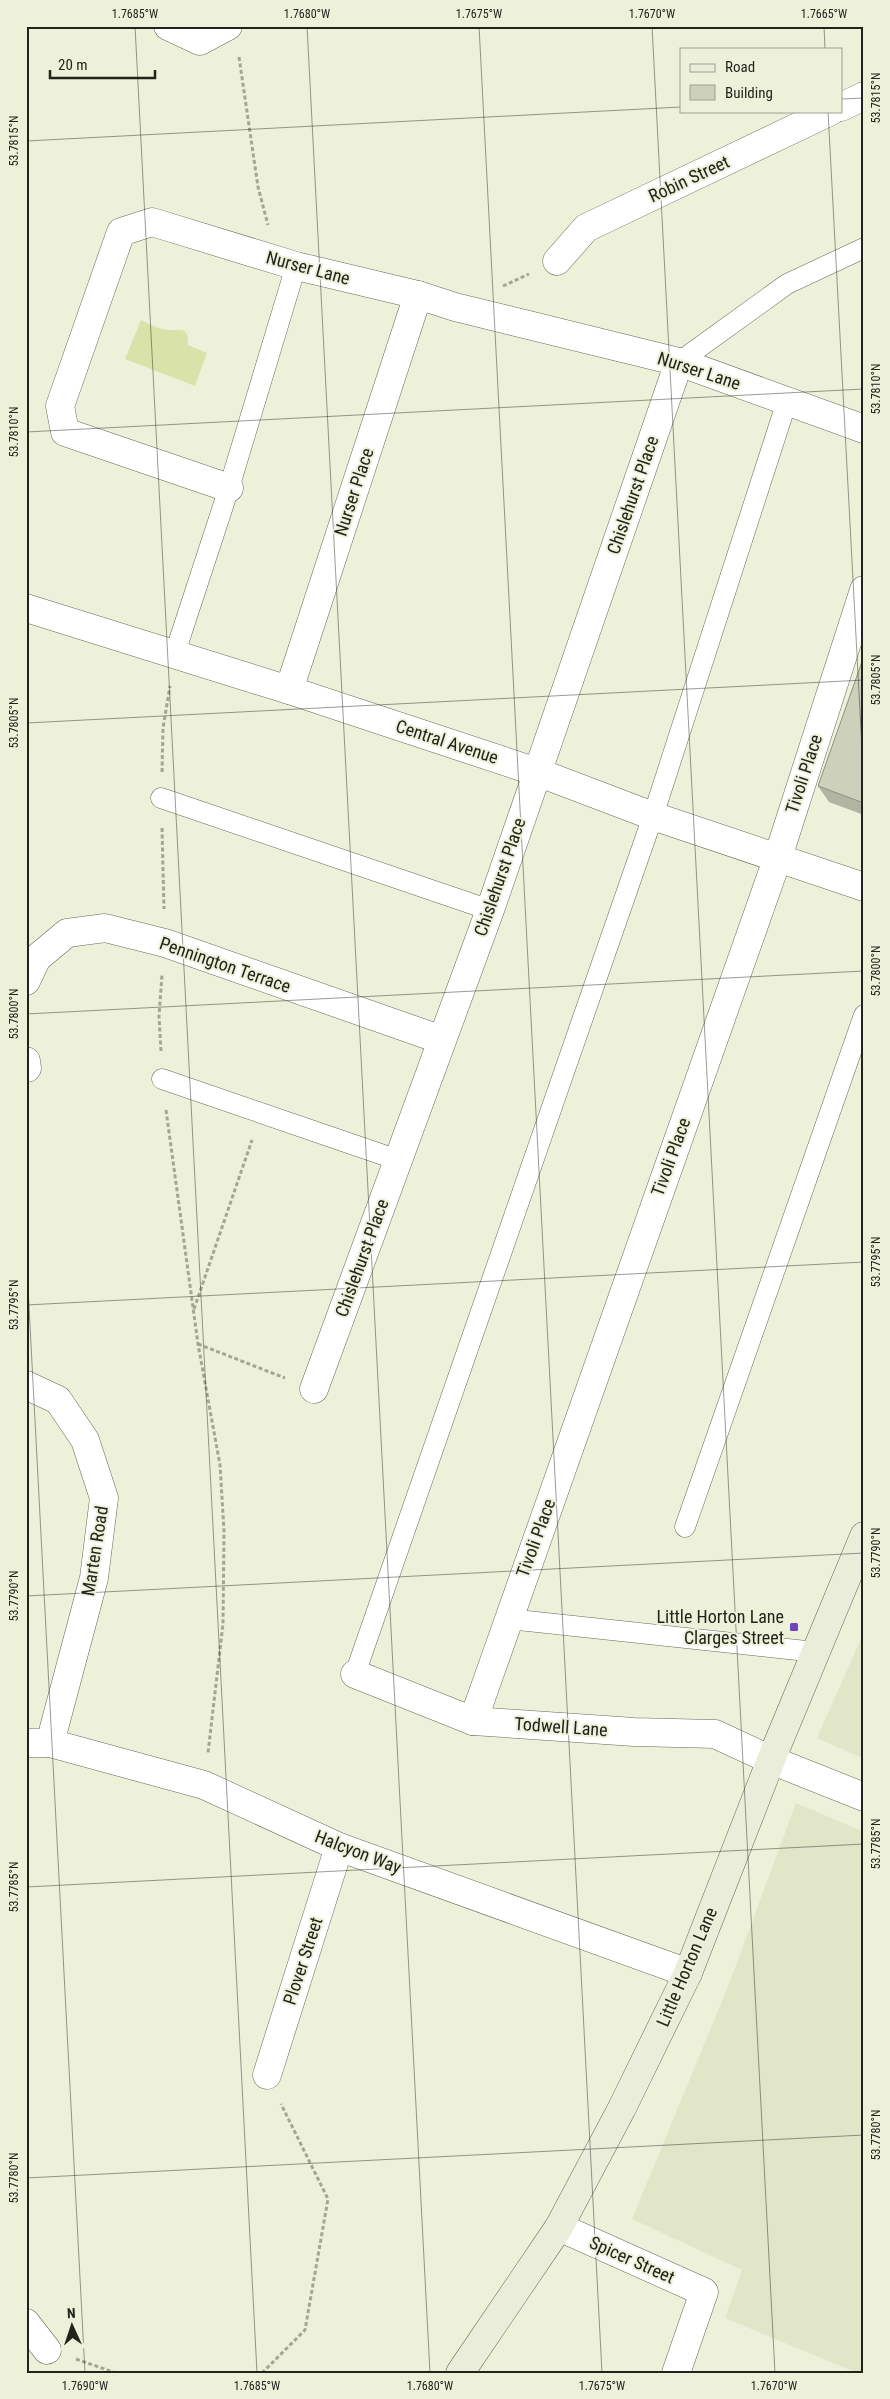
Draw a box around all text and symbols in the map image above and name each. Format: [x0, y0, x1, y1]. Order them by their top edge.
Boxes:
text: 1.7685°W [112, 7, 158, 21]
text: 1.7680°W [284, 7, 330, 21]
text: 1.7675°W [456, 7, 502, 21]
text: 1.7670°W [629, 7, 675, 21]
text: 1.7665°W [801, 7, 847, 21]
scale bar [50, 48, 155, 80]
legend [680, 48, 842, 112]
text: 20 m [58, 56, 88, 74]
text: Road [725, 58, 755, 76]
text: 53.7815°N [869, 73, 883, 123]
text: Building [725, 84, 773, 102]
text: 53.7815°N [7, 116, 21, 166]
street label: Robin Street [645, 151, 732, 206]
street label: Nurser Lane [264, 246, 352, 289]
street label: Nurser Lane [655, 347, 743, 394]
text: 53.7810°N [869, 364, 883, 414]
text: 53.7810°N [7, 407, 21, 457]
street label: Chislehurst Place [602, 433, 663, 557]
street label: Nurser Place [329, 445, 378, 538]
text: 53.7805°N [869, 655, 883, 705]
text: 53.7805°N [7, 698, 21, 748]
street label: Central Avenue [393, 715, 501, 768]
street label: Tivoli Place [781, 732, 826, 816]
street label: Chislehurst Place [469, 815, 530, 939]
street label: Pennington Terrace [157, 932, 293, 997]
text: 53.7800°N [869, 946, 883, 996]
text: 53.7800°N [7, 989, 21, 1039]
street label: Tivoli Place [647, 1115, 694, 1199]
street label: Chislehurst Place [330, 1196, 393, 1320]
text: 53.7795°N [869, 1237, 883, 1287]
text: 53.7795°N [7, 1280, 21, 1330]
street label: Tivoli Place [512, 1496, 559, 1580]
street label: Marten Road [77, 1504, 112, 1597]
text: 53.7790°N [869, 1528, 883, 1578]
text: 53.7790°N [7, 1571, 21, 1621]
place label: Little Horton Lane Clarges Street [656, 1606, 784, 1648]
marker: Little Horton Lane Clarges Street [788, 1621, 800, 1633]
street label: Todwell Lane [514, 1713, 608, 1740]
text: 53.7785°N [869, 1819, 883, 1869]
street label: Halcyon Way [312, 1825, 405, 1878]
text: 53.7785°N [7, 1862, 21, 1912]
street label: Little Horton Lane [652, 1904, 721, 2030]
street label: Plover Street [279, 1914, 327, 2007]
text: 53.7780°N [869, 2110, 883, 2160]
text: 53.7780°N [7, 2153, 21, 2203]
street label: Spicer Street [586, 2231, 678, 2288]
north arrow [48, 2302, 98, 2352]
text: N [67, 2305, 76, 2321]
text: 1.7690°W [62, 2379, 108, 2393]
text: 1.7685°W [234, 2379, 280, 2393]
text: 1.7680°W [407, 2379, 453, 2393]
text: 1.7675°W [579, 2379, 625, 2393]
text: 1.7670°W [751, 2379, 797, 2393]

